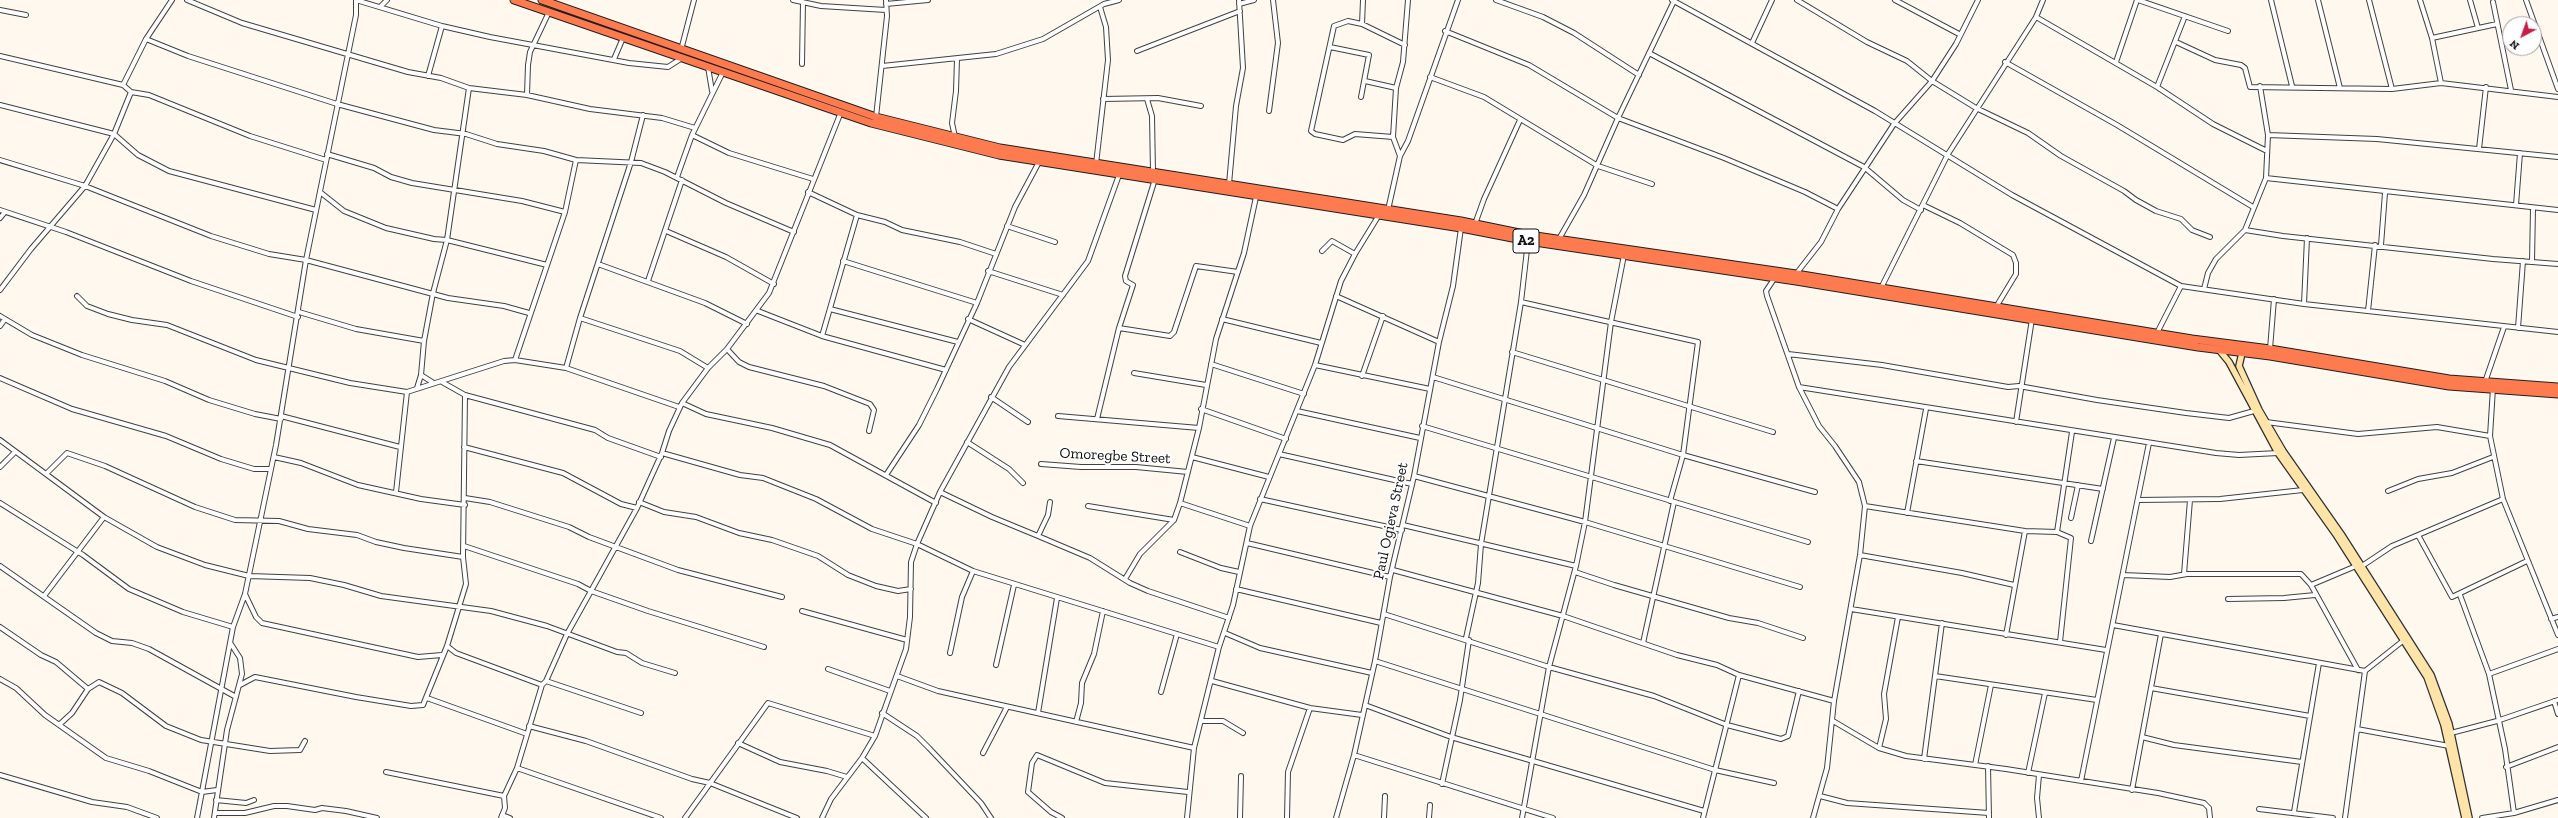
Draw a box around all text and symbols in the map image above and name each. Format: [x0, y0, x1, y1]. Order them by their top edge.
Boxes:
north arrow [2502, 16, 2542, 56]
text: N [2507, 37, 2522, 52]
road number: A2 [1513, 229, 1539, 253]
street label: Omoregbe Street [1059, 444, 1171, 468]
street label: Paul Ogieva Street [1370, 461, 1412, 581]

